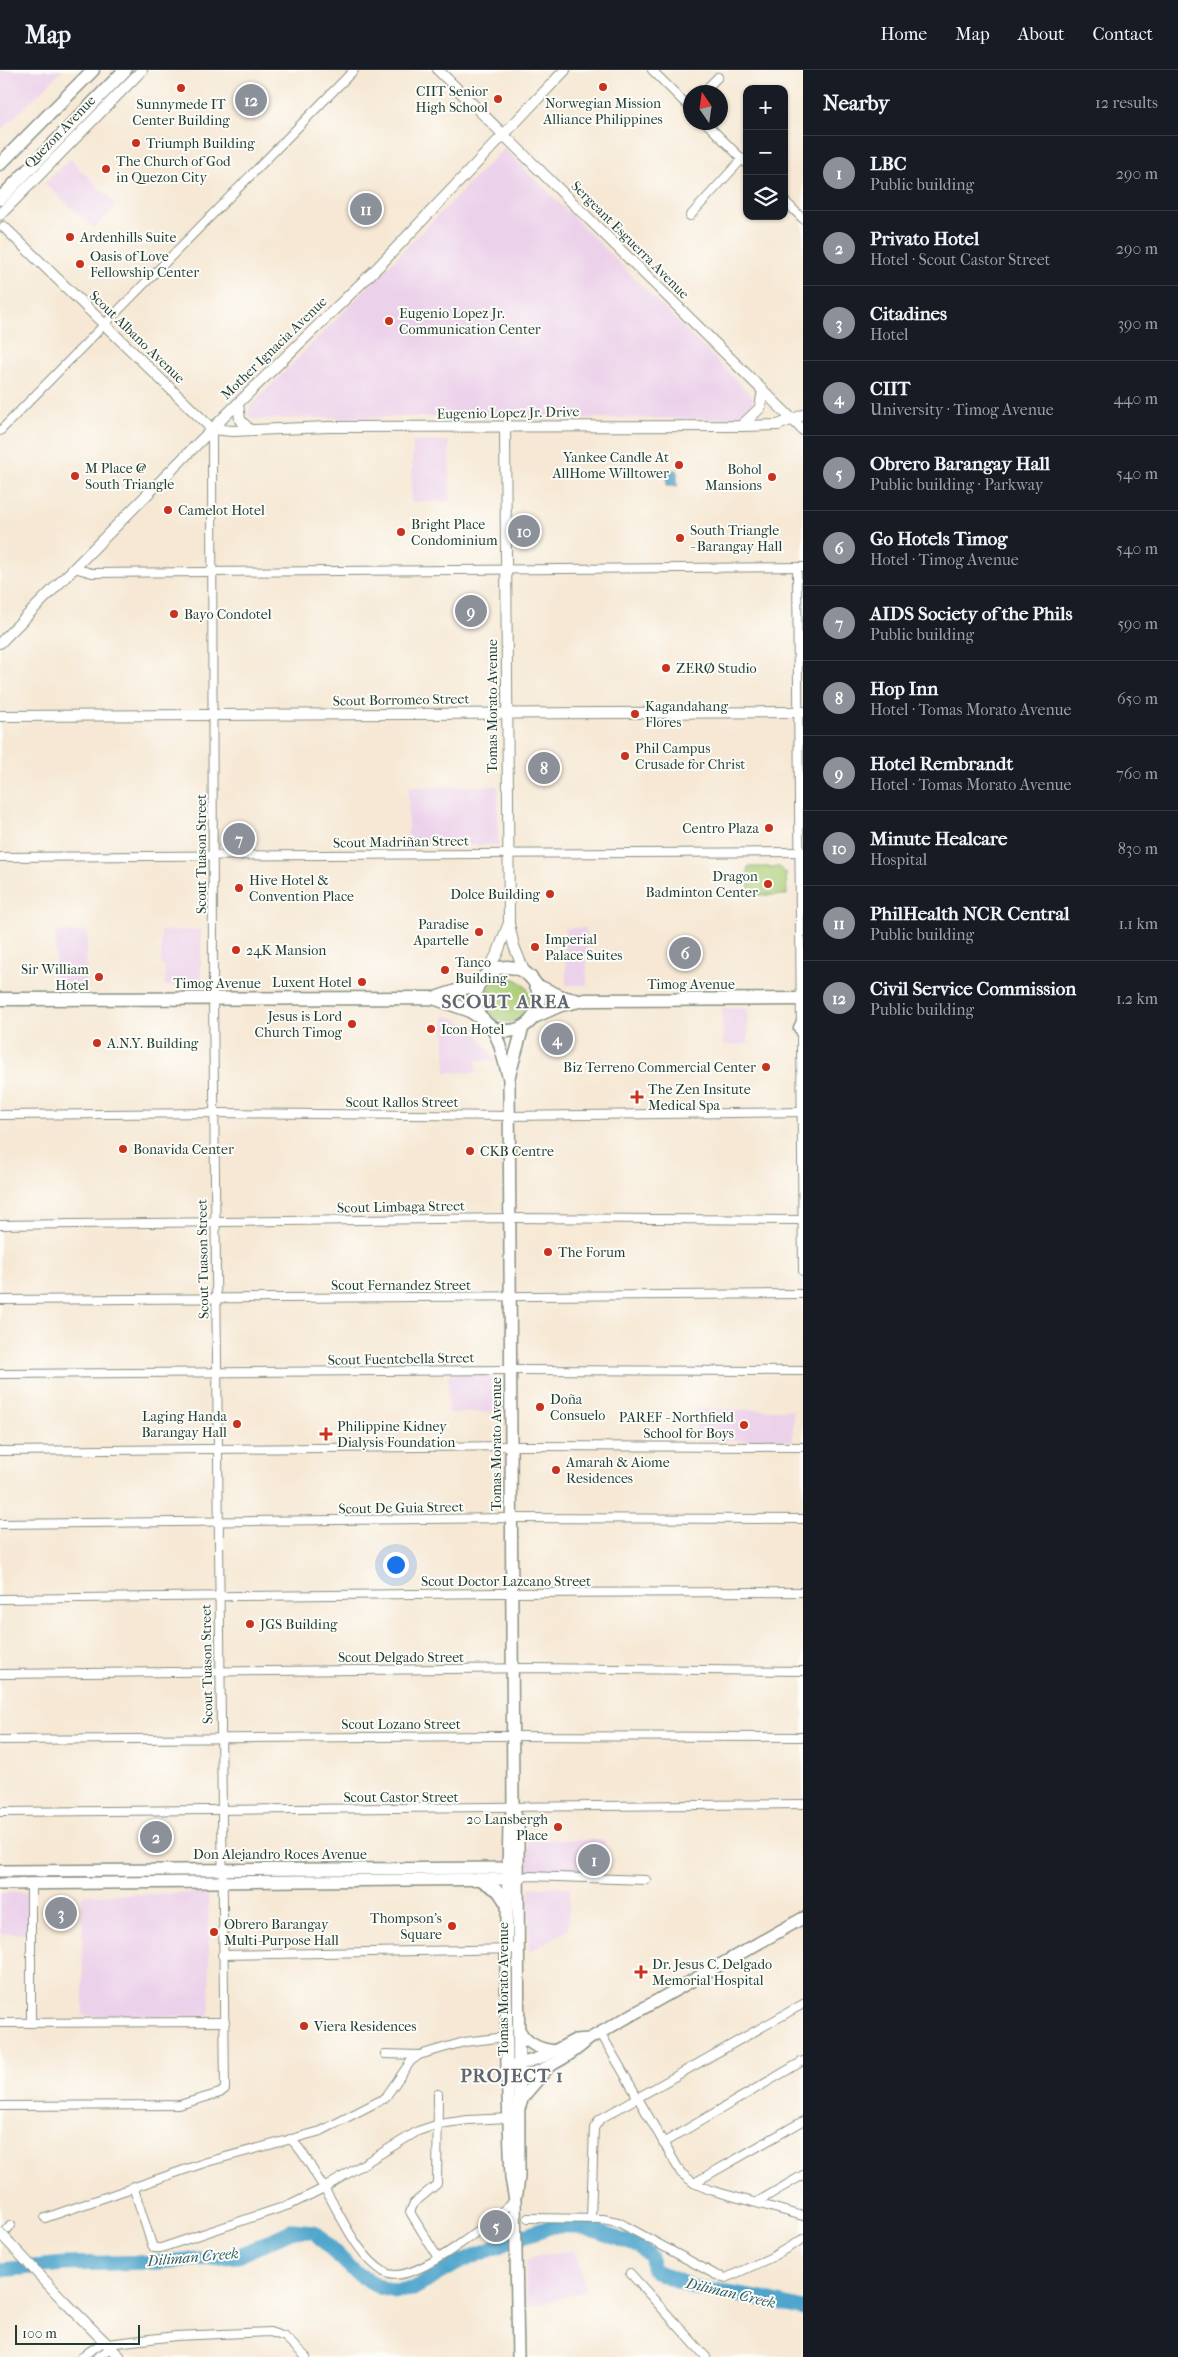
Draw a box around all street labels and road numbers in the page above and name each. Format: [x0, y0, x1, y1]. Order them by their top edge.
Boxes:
street label: Quezon Avenue [21, 92, 99, 172]
street label: Sergeant Esguerra Avenue [568, 178, 693, 303]
street label: Scout Albano Avenue [86, 287, 188, 387]
street label: Mother Ignacia Avenue [217, 293, 331, 403]
street label: Eugenio Lopez Jr. Drive [436, 403, 580, 423]
street label: Tomas Morato Avenue [484, 639, 501, 773]
street label: Scout Borromeo Street [332, 690, 470, 710]
street label: Scout Tuason Street [193, 794, 210, 914]
street label: Scout Madriñan Street [333, 832, 469, 852]
street label: Timog Avenue [173, 975, 261, 992]
street label: Timog Avenue [647, 976, 735, 993]
street label: Scout Rallos Street [346, 1094, 458, 1111]
street label: Scout Limbaga Street [337, 1197, 465, 1217]
street label: Scout Tuason Street [193, 1199, 213, 1319]
street label: Scout Fernandez Street [331, 1277, 471, 1294]
street label: Scout Fuentebella Street [327, 1349, 475, 1369]
street label: Tomas Morato Avenue [488, 1377, 505, 1511]
street label: Scout De Guia Street [338, 1498, 464, 1518]
street label: Scout Doctor Lazcano Street [421, 1573, 591, 1590]
street label: Scout Tuason Street [197, 1604, 217, 1724]
street label: Scout Delgado Street [338, 1649, 464, 1666]
street label: Scout Lozano Street [341, 1716, 461, 1733]
street label: Scout Castor Street [343, 1789, 459, 1806]
street label: Don Alejandro Roces Avenue [193, 1846, 367, 1863]
street label: Tomas Morato Avenue [495, 1922, 512, 2056]

